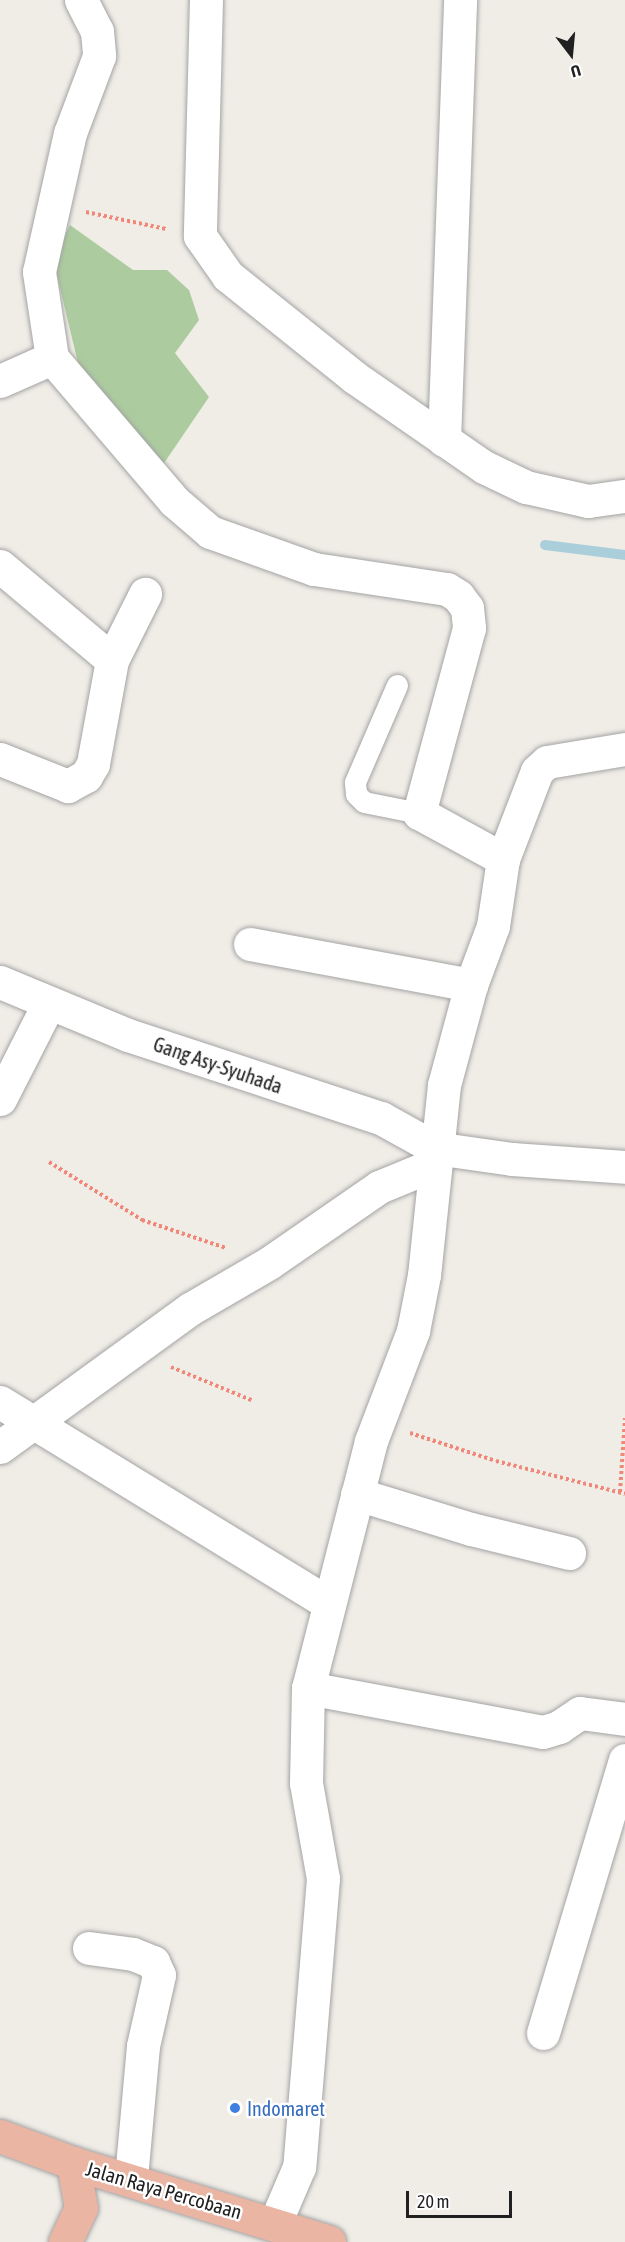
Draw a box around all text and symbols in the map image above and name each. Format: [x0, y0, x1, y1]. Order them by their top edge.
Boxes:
north arrow [541, 24, 601, 84]
text: U [569, 61, 583, 81]
street label: Gang Asy-Syuhada [150, 1032, 286, 1098]
place label: Indomaret [247, 2096, 325, 2120]
marker: Indomaret [228, 2101, 242, 2115]
street label: Jalan Raya Percobaan [83, 2156, 245, 2224]
scale bar [409, 2179, 516, 2217]
text: 20 m [417, 2191, 449, 2212]

